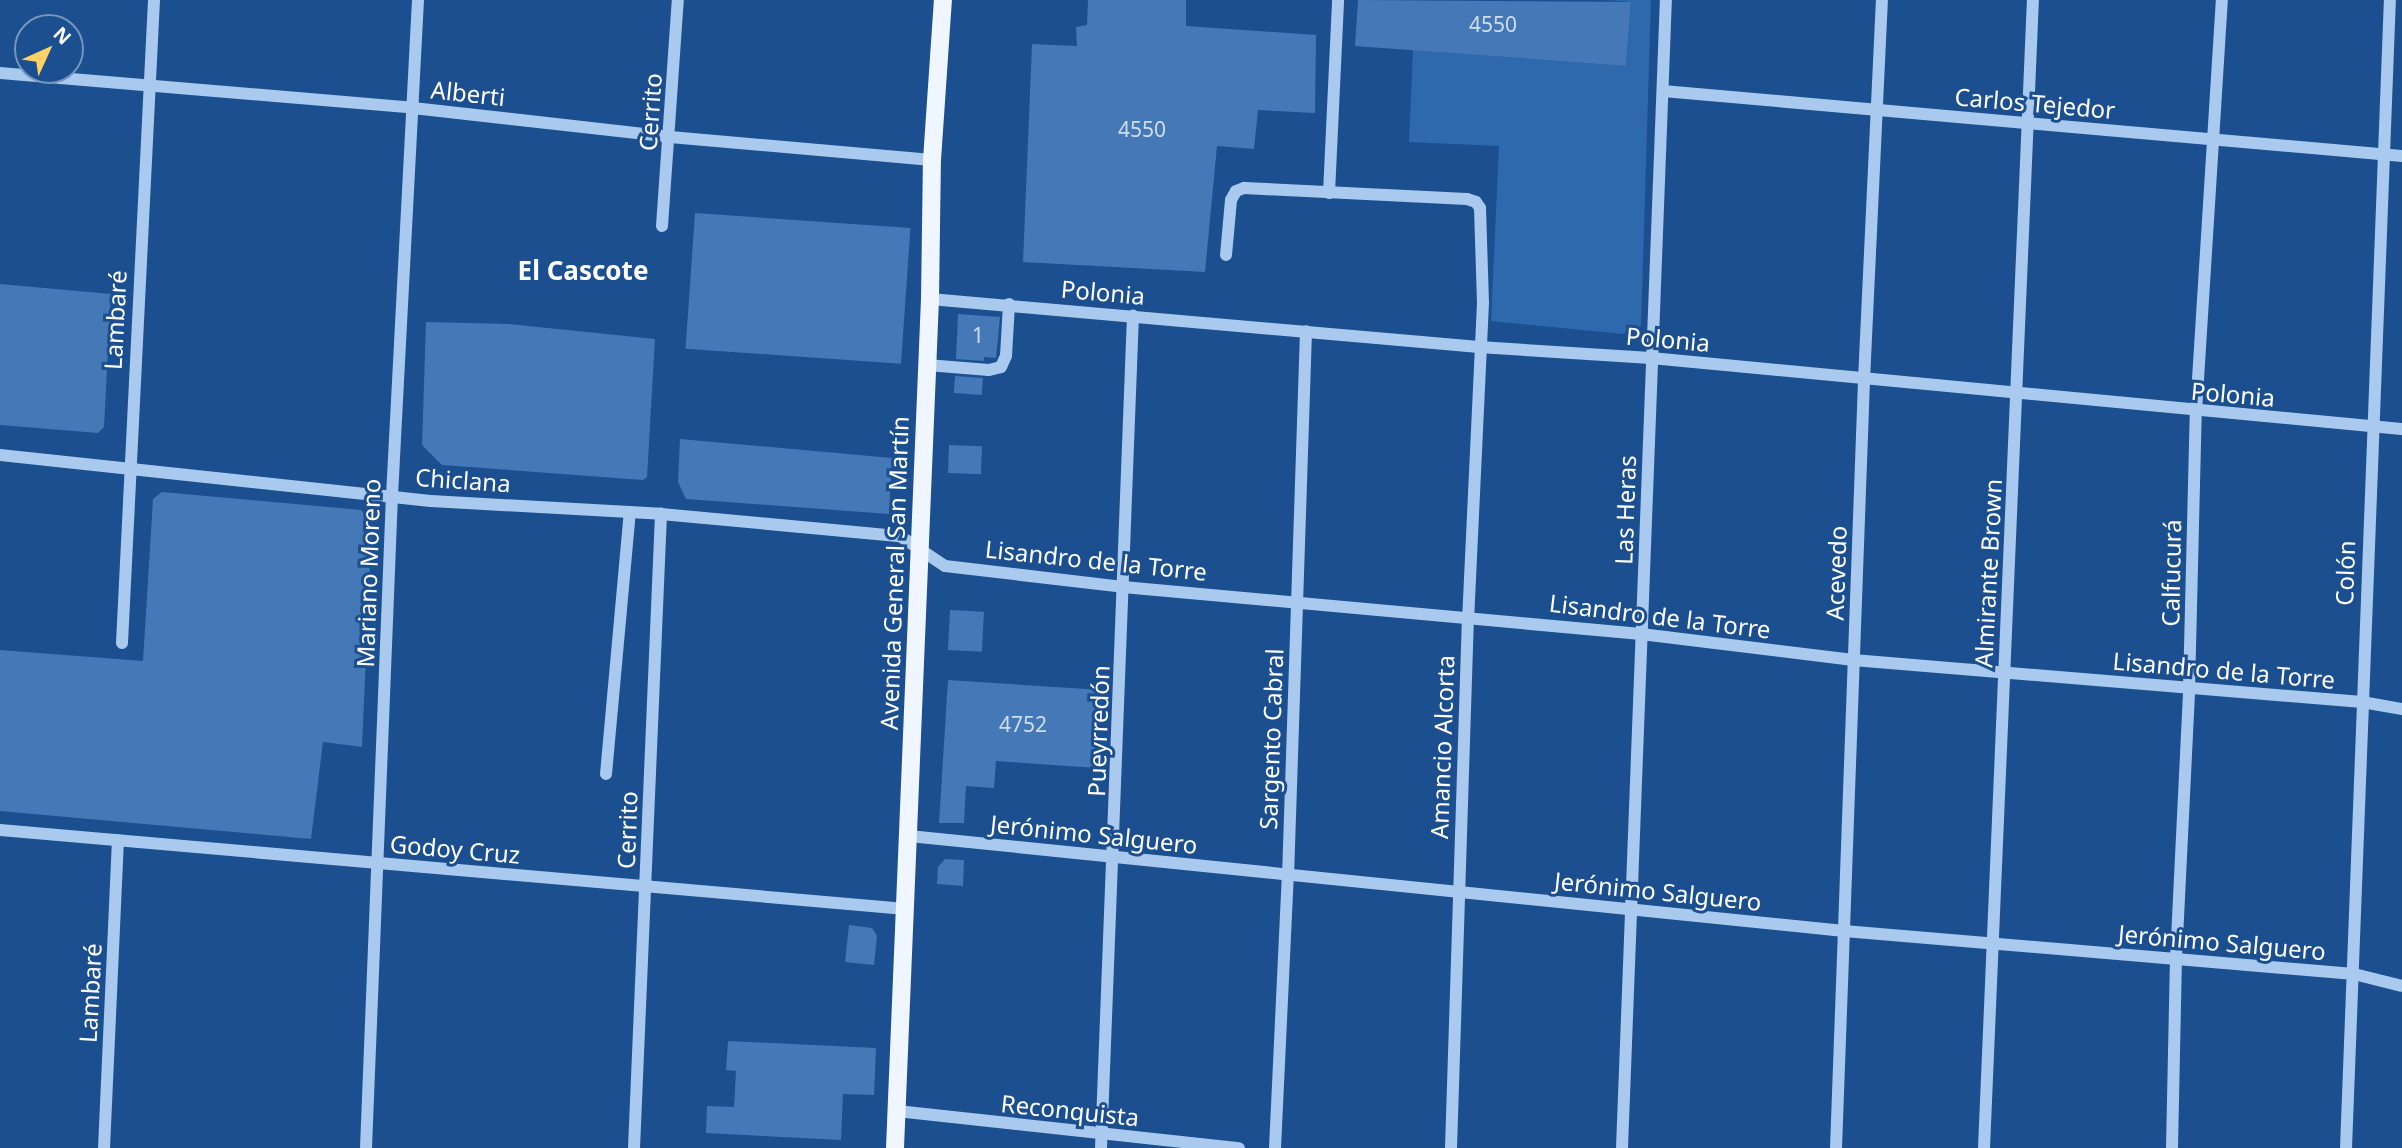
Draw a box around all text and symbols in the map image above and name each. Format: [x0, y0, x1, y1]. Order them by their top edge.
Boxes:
house number: 4550 [1469, 11, 1517, 37]
north arrow [14, 14, 84, 84]
text: N [48, 21, 77, 50]
street label: Cerrito [633, 72, 667, 152]
street label: Alberti [429, 75, 507, 111]
street label: Carlos Tejedor [1953, 82, 2117, 124]
house number: 4550 [1118, 116, 1166, 142]
district label: El Cascote [518, 255, 648, 287]
street label: Lambaré [98, 269, 132, 371]
street label: Polonia [1060, 274, 1146, 310]
street label: Polonia [1625, 321, 1711, 357]
house number: 1 [972, 322, 984, 348]
street label: Polonia [2190, 376, 2276, 412]
street label: Avenida General San Martín [874, 416, 914, 730]
street label: Las Heras [1609, 455, 1641, 565]
street label: Chiclana [414, 462, 512, 498]
street label: Mariano Moreno [350, 478, 386, 668]
street label: Almirante Brown [1969, 478, 2007, 668]
street label: Calfucurá [2156, 519, 2186, 627]
street label: Acevedo [1820, 525, 1852, 621]
street label: Lisandro de la Torre [984, 534, 1208, 586]
street label: Colón [2329, 540, 2361, 606]
street label: Lisandro de la Torre [1548, 588, 1772, 644]
street label: Lisandro de la Torre [2112, 646, 2336, 694]
street label: Sargento Cabral [1253, 648, 1289, 830]
street label: Amancio Alcorta [1424, 654, 1460, 840]
street label: Pueyrredón [1081, 665, 1115, 797]
house number: 4752 [999, 711, 1047, 737]
street label: Cerrito [611, 791, 643, 869]
street label: Jerónimo Salguero [989, 809, 1199, 859]
street label: Godoy Cruz [389, 829, 521, 869]
street label: Jerónimo Salguero [1553, 866, 1763, 916]
street label: Jerónimo Salguero [2117, 919, 2327, 965]
street label: Lambaré [73, 942, 107, 1044]
street label: Reconquista [1000, 1088, 1140, 1132]

